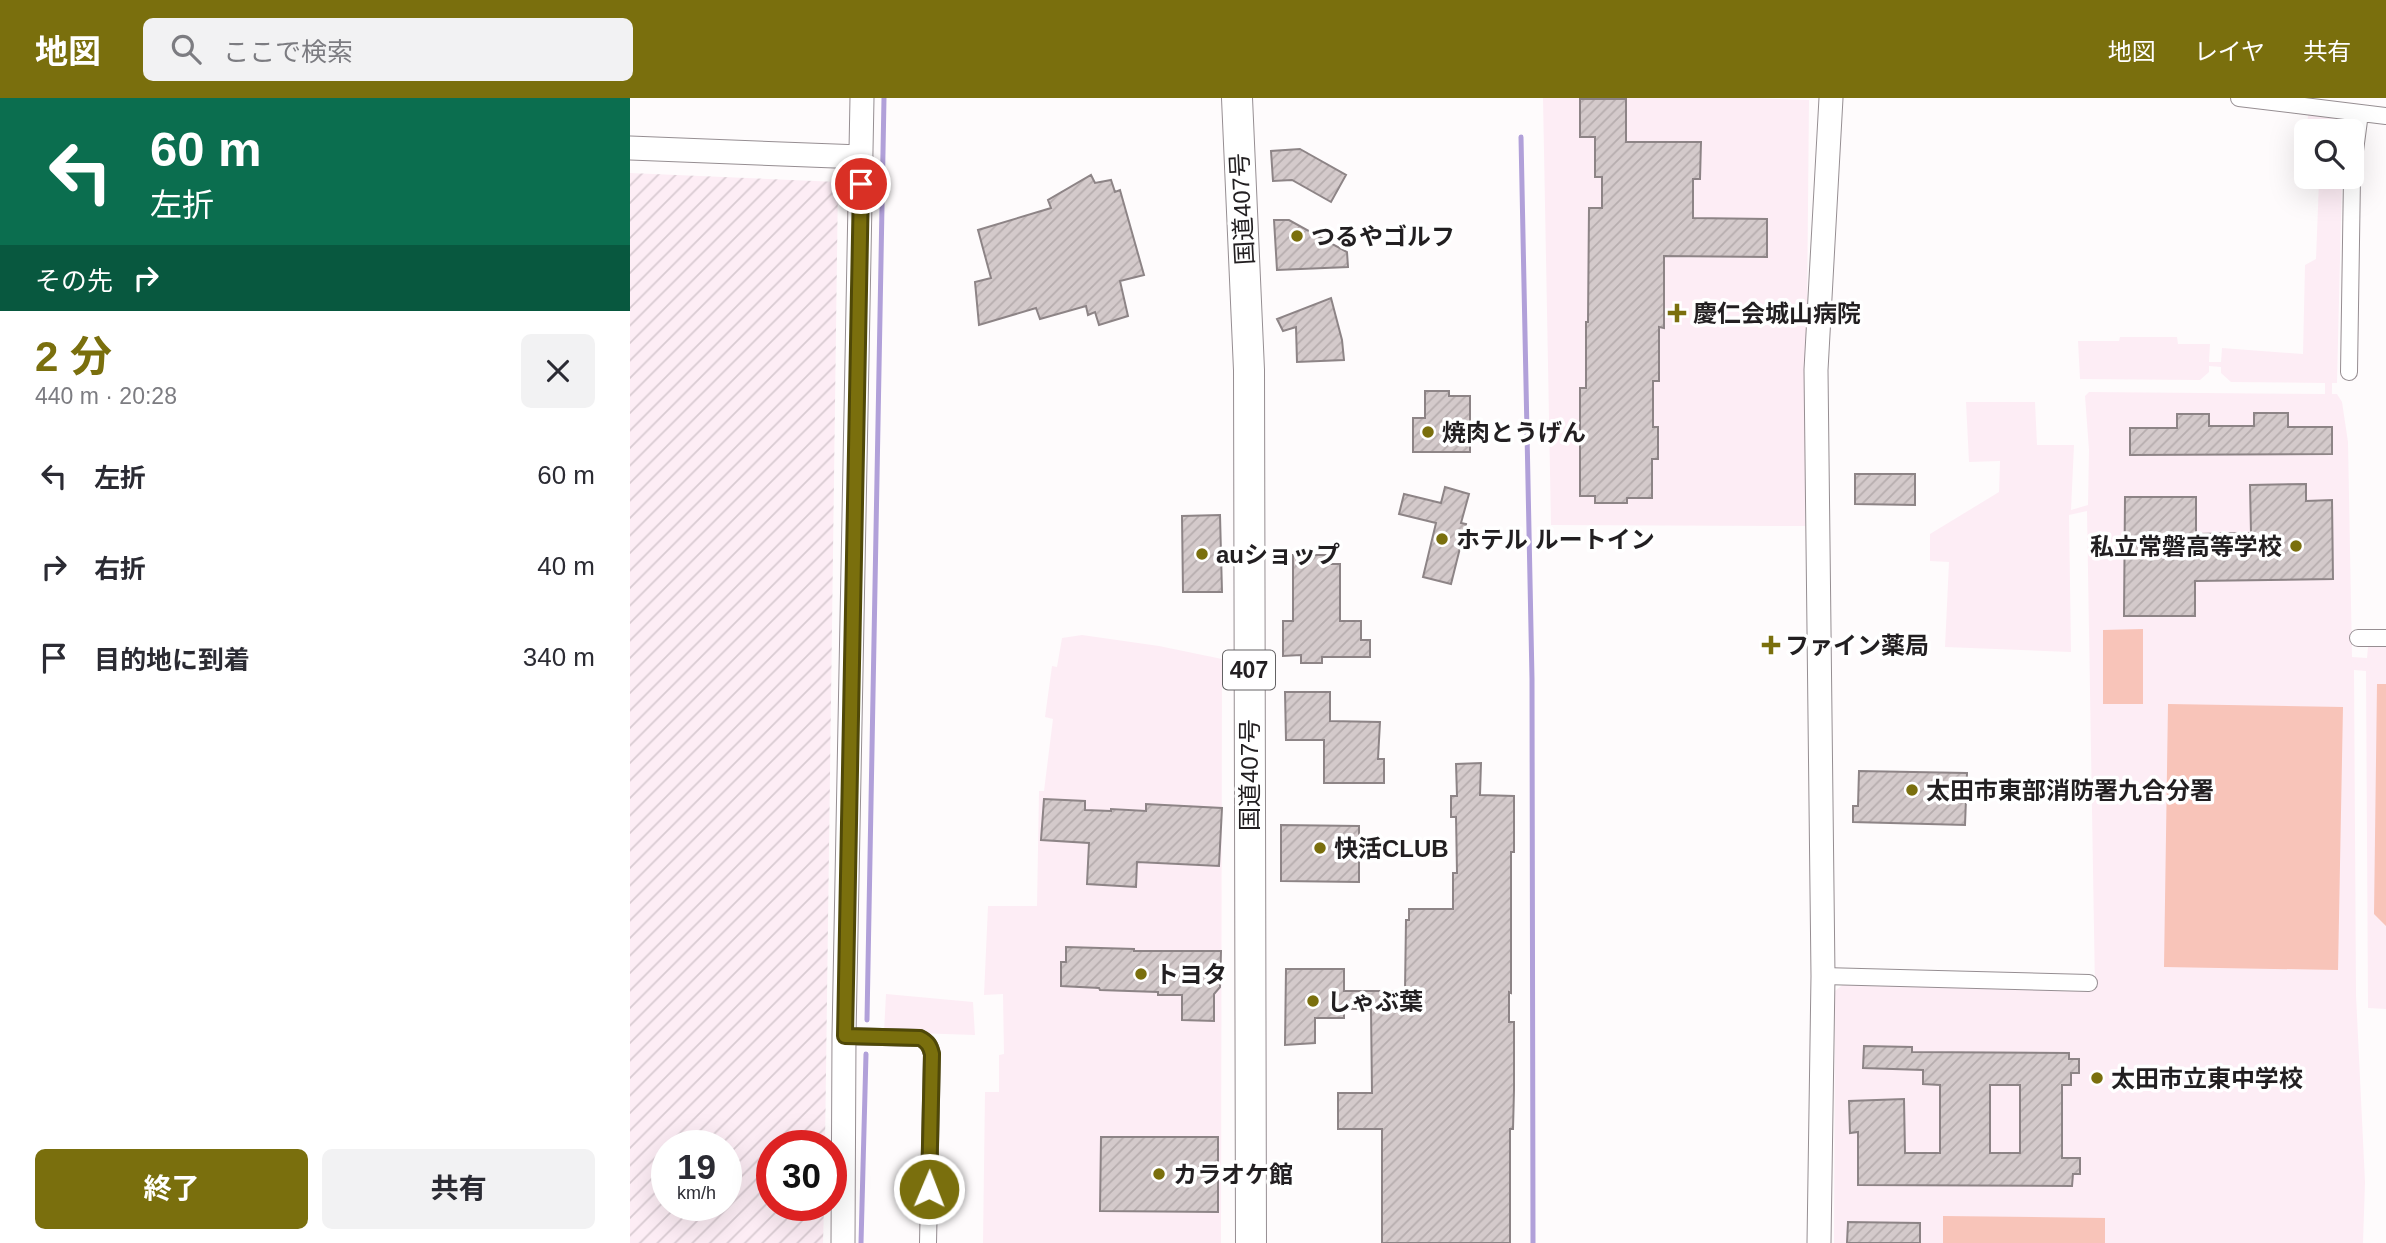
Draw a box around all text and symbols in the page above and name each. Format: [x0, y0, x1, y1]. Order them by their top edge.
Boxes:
search box [143, 18, 633, 81]
icon: search [167, 30, 205, 68]
text: 地図 [35, 33, 101, 70]
text: ここで検索 [223, 37, 353, 67]
text: 地図 [2108, 38, 2156, 65]
text: レイヤ [2194, 38, 2265, 65]
text: 共有 [2303, 38, 2351, 65]
map controls [2294, 119, 2364, 189]
button: search [2294, 119, 2364, 189]
text: 60 m [150, 122, 262, 176]
icon: left [35, 126, 126, 217]
street label: 国道407号 [1226, 152, 1258, 266]
pin [831, 154, 891, 214]
icon: arrive [842, 165, 880, 203]
text: 左折 [150, 187, 214, 223]
place label: つるやゴルフ [1311, 223, 1455, 250]
marker: つるやゴルフ [1289, 228, 1305, 244]
icon: right [127, 259, 165, 297]
text: その先 [35, 266, 113, 296]
place label: 慶仁会城山病院 [1693, 300, 1861, 327]
marker: 慶仁会城山病院 [1667, 303, 1687, 323]
text: 2 分 [35, 333, 112, 380]
button: close [521, 334, 595, 408]
text: 440 m · 20:28 [35, 383, 177, 409]
place label: 焼肉とうげん [1442, 419, 1586, 446]
marker: 焼肉とうげん [1420, 424, 1436, 440]
icon: left [35, 457, 73, 495]
text: 60 m [537, 460, 595, 490]
text: 左折 [94, 463, 146, 493]
place label: ホテル ルートイン [1456, 526, 1655, 553]
marker: ホテル ルートイン [1434, 531, 1450, 547]
place label: 私立常磐高等学校 [2090, 533, 2282, 560]
marker: 私立常磐高等学校 [2288, 538, 2304, 554]
place label: auショップ [1216, 541, 1340, 568]
marker: auショップ [1194, 546, 1210, 562]
icon: right [35, 548, 73, 586]
text: 40 m [537, 551, 595, 581]
text: 右折 [94, 554, 146, 584]
place label: ファイン薬局 [1785, 632, 1929, 659]
marker: ファイン薬局 [1763, 637, 1779, 653]
icon: arrive [35, 639, 73, 677]
text: 340 m [523, 642, 595, 672]
text: 目的地に到着 [94, 645, 250, 675]
road number: 407 [1223, 650, 1275, 690]
street label: 国道407号 [1236, 719, 1263, 831]
place label: 太田市東部消防署九合分署 [1926, 777, 2214, 804]
marker: 太田市東部消防署九合分署 [1904, 782, 1920, 798]
place label: 快活CLUB [1334, 835, 1449, 862]
marker: 快活CLUB [1312, 840, 1328, 856]
place label: トヨタ [1155, 961, 1227, 988]
marker: トヨタ [1133, 966, 1149, 982]
place label: しゃぶ葉 [1327, 988, 1423, 1015]
marker: しゃぶ葉 [1305, 993, 1321, 1009]
place label: 太田市立東中学校 [2111, 1065, 2303, 1092]
marker: 太田市立東中学校 [2089, 1070, 2105, 1086]
speed limit sign: 30 [756, 1130, 847, 1221]
text: 19 [677, 1147, 716, 1186]
button: 終了 [35, 1149, 308, 1229]
button: 共有 [322, 1149, 595, 1229]
position arrow [892, 1152, 966, 1226]
place label: カラオケ館 [1173, 1161, 1293, 1188]
marker: カラオケ館 [1151, 1166, 1167, 1182]
text: km/h [677, 1183, 716, 1203]

